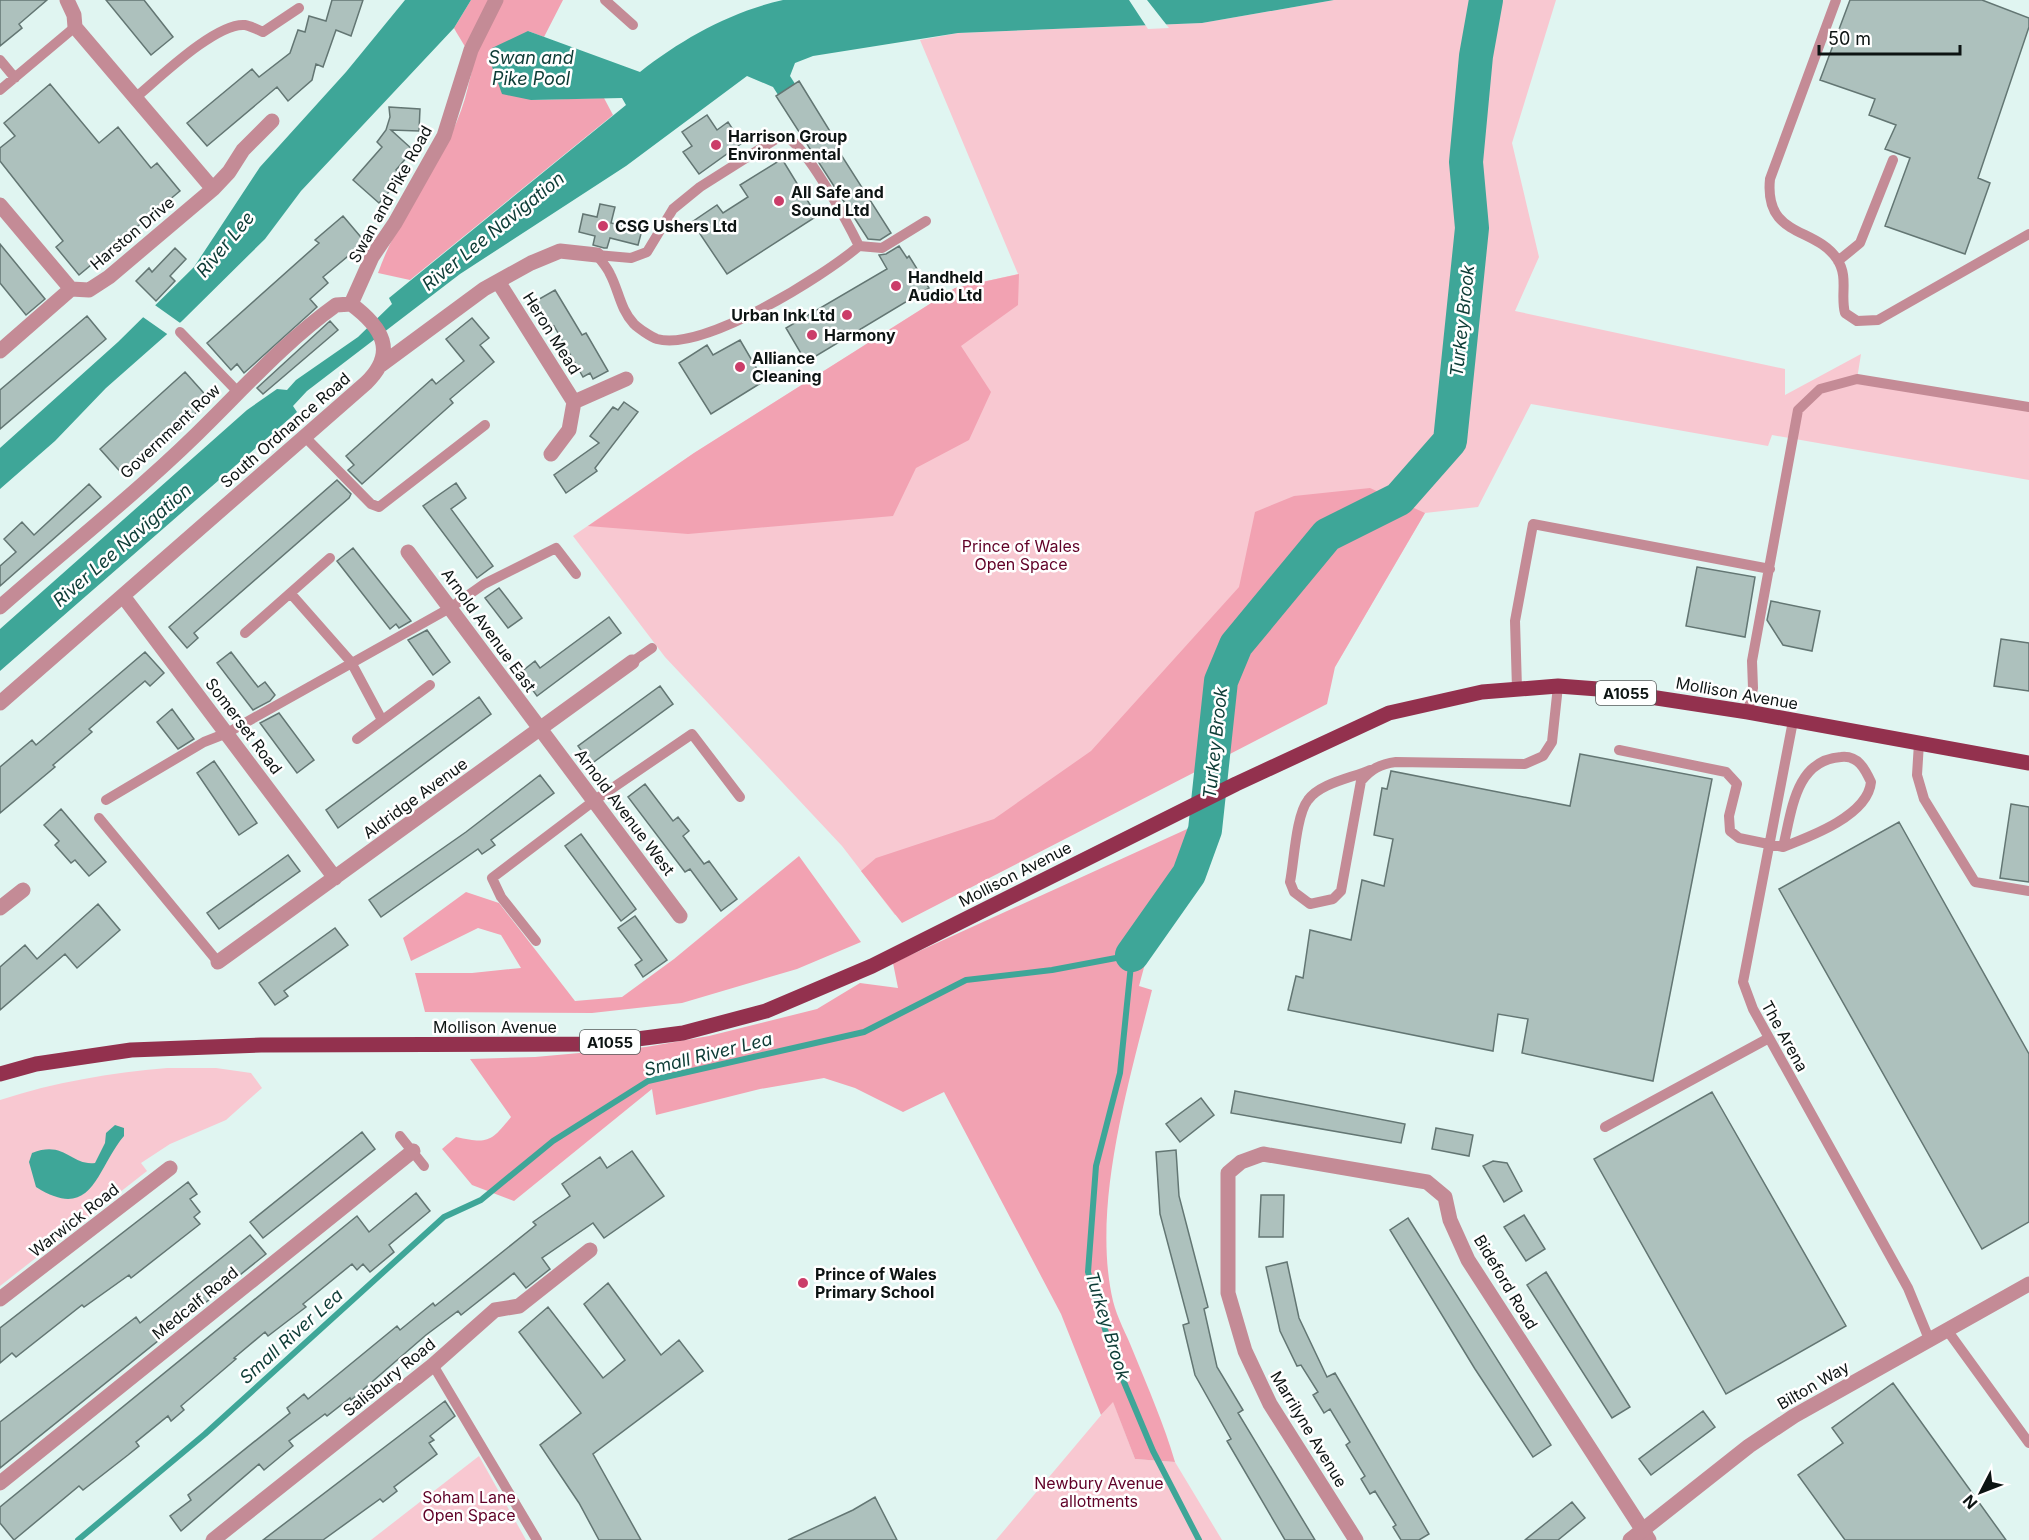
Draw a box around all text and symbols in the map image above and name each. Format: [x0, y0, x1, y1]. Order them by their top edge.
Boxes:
scale bar [1819, 18, 1960, 56]
text: 50 m [1828, 28, 1871, 49]
water label: Swan and Pike Pool [488, 47, 574, 89]
street label: Swan and Pike Road [344, 122, 436, 266]
place label: Harrison Group Environmental [728, 126, 847, 164]
marker: Harrison Group Environmental [709, 138, 723, 152]
water label: River Lee Navigation [418, 167, 568, 295]
place label: All Safe and Sound Ltd [791, 182, 884, 220]
street label: Harston Drive [86, 192, 178, 274]
marker: All Safe and Sound Ltd [772, 194, 786, 208]
water label: River Lee [192, 207, 258, 281]
place label: CSG Ushers Ltd [615, 216, 737, 236]
marker: CSG Ushers Ltd [596, 219, 610, 233]
water label: Turkey Brook [1446, 263, 1478, 378]
place label: Handheld Audio Ltd [908, 267, 983, 305]
marker: Handheld Audio Ltd [889, 279, 903, 293]
street label: Heron Mead [519, 288, 585, 378]
place label: Urban Ink Ltd [731, 305, 835, 325]
marker: Urban Ink Ltd [840, 308, 854, 322]
place label: Harmony [824, 325, 896, 345]
marker: Harmony [805, 328, 819, 342]
place label: Alliance Cleaning [752, 348, 822, 386]
marker: Alliance Cleaning [733, 360, 747, 374]
street label: South Ordnance Road [216, 368, 354, 492]
street label: Government Row [116, 379, 224, 483]
water label: River Lee Navigation [48, 479, 196, 611]
park label: Prince of Wales Open Space [962, 536, 1080, 574]
street label: Arnold Avenue East [438, 564, 540, 696]
street label: Mollison Avenue [1674, 672, 1800, 714]
street label: Somerset Road [201, 674, 287, 778]
road number: A1055 [1596, 681, 1656, 705]
water label: Turkey Brook [1199, 685, 1231, 800]
street label: Arnold Avenue West [571, 745, 679, 879]
street label: Aldridge Avenue [359, 753, 471, 843]
street label: Mollison Avenue [955, 837, 1075, 911]
street label: The Arena [1757, 997, 1813, 1075]
street label: Mollison Avenue [433, 1017, 557, 1037]
water label: Small River Lea [642, 1028, 774, 1080]
road number: A1055 [580, 1030, 640, 1054]
street label: Warwick Road [25, 1179, 123, 1261]
street label: Bideford Road [1470, 1231, 1542, 1333]
street label: Medcalf Road [148, 1262, 242, 1344]
place label: Prince of Wales Primary School [815, 1264, 937, 1302]
water label: Turkey Brook [1082, 1269, 1135, 1384]
marker: Prince of Wales Primary School [796, 1276, 810, 1290]
water label: Small River Lea [235, 1284, 347, 1388]
street label: Salisbury Road [339, 1334, 439, 1420]
street label: Bilton Way [1773, 1356, 1853, 1414]
street label: Marrilyne Avenue [1266, 1367, 1352, 1491]
north arrow [1951, 1462, 2011, 1522]
park label: Newbury Avenue allotments [1034, 1473, 1164, 1511]
park label: Soham Lane Open Space [422, 1487, 516, 1525]
text: N [1958, 1491, 1981, 1513]

